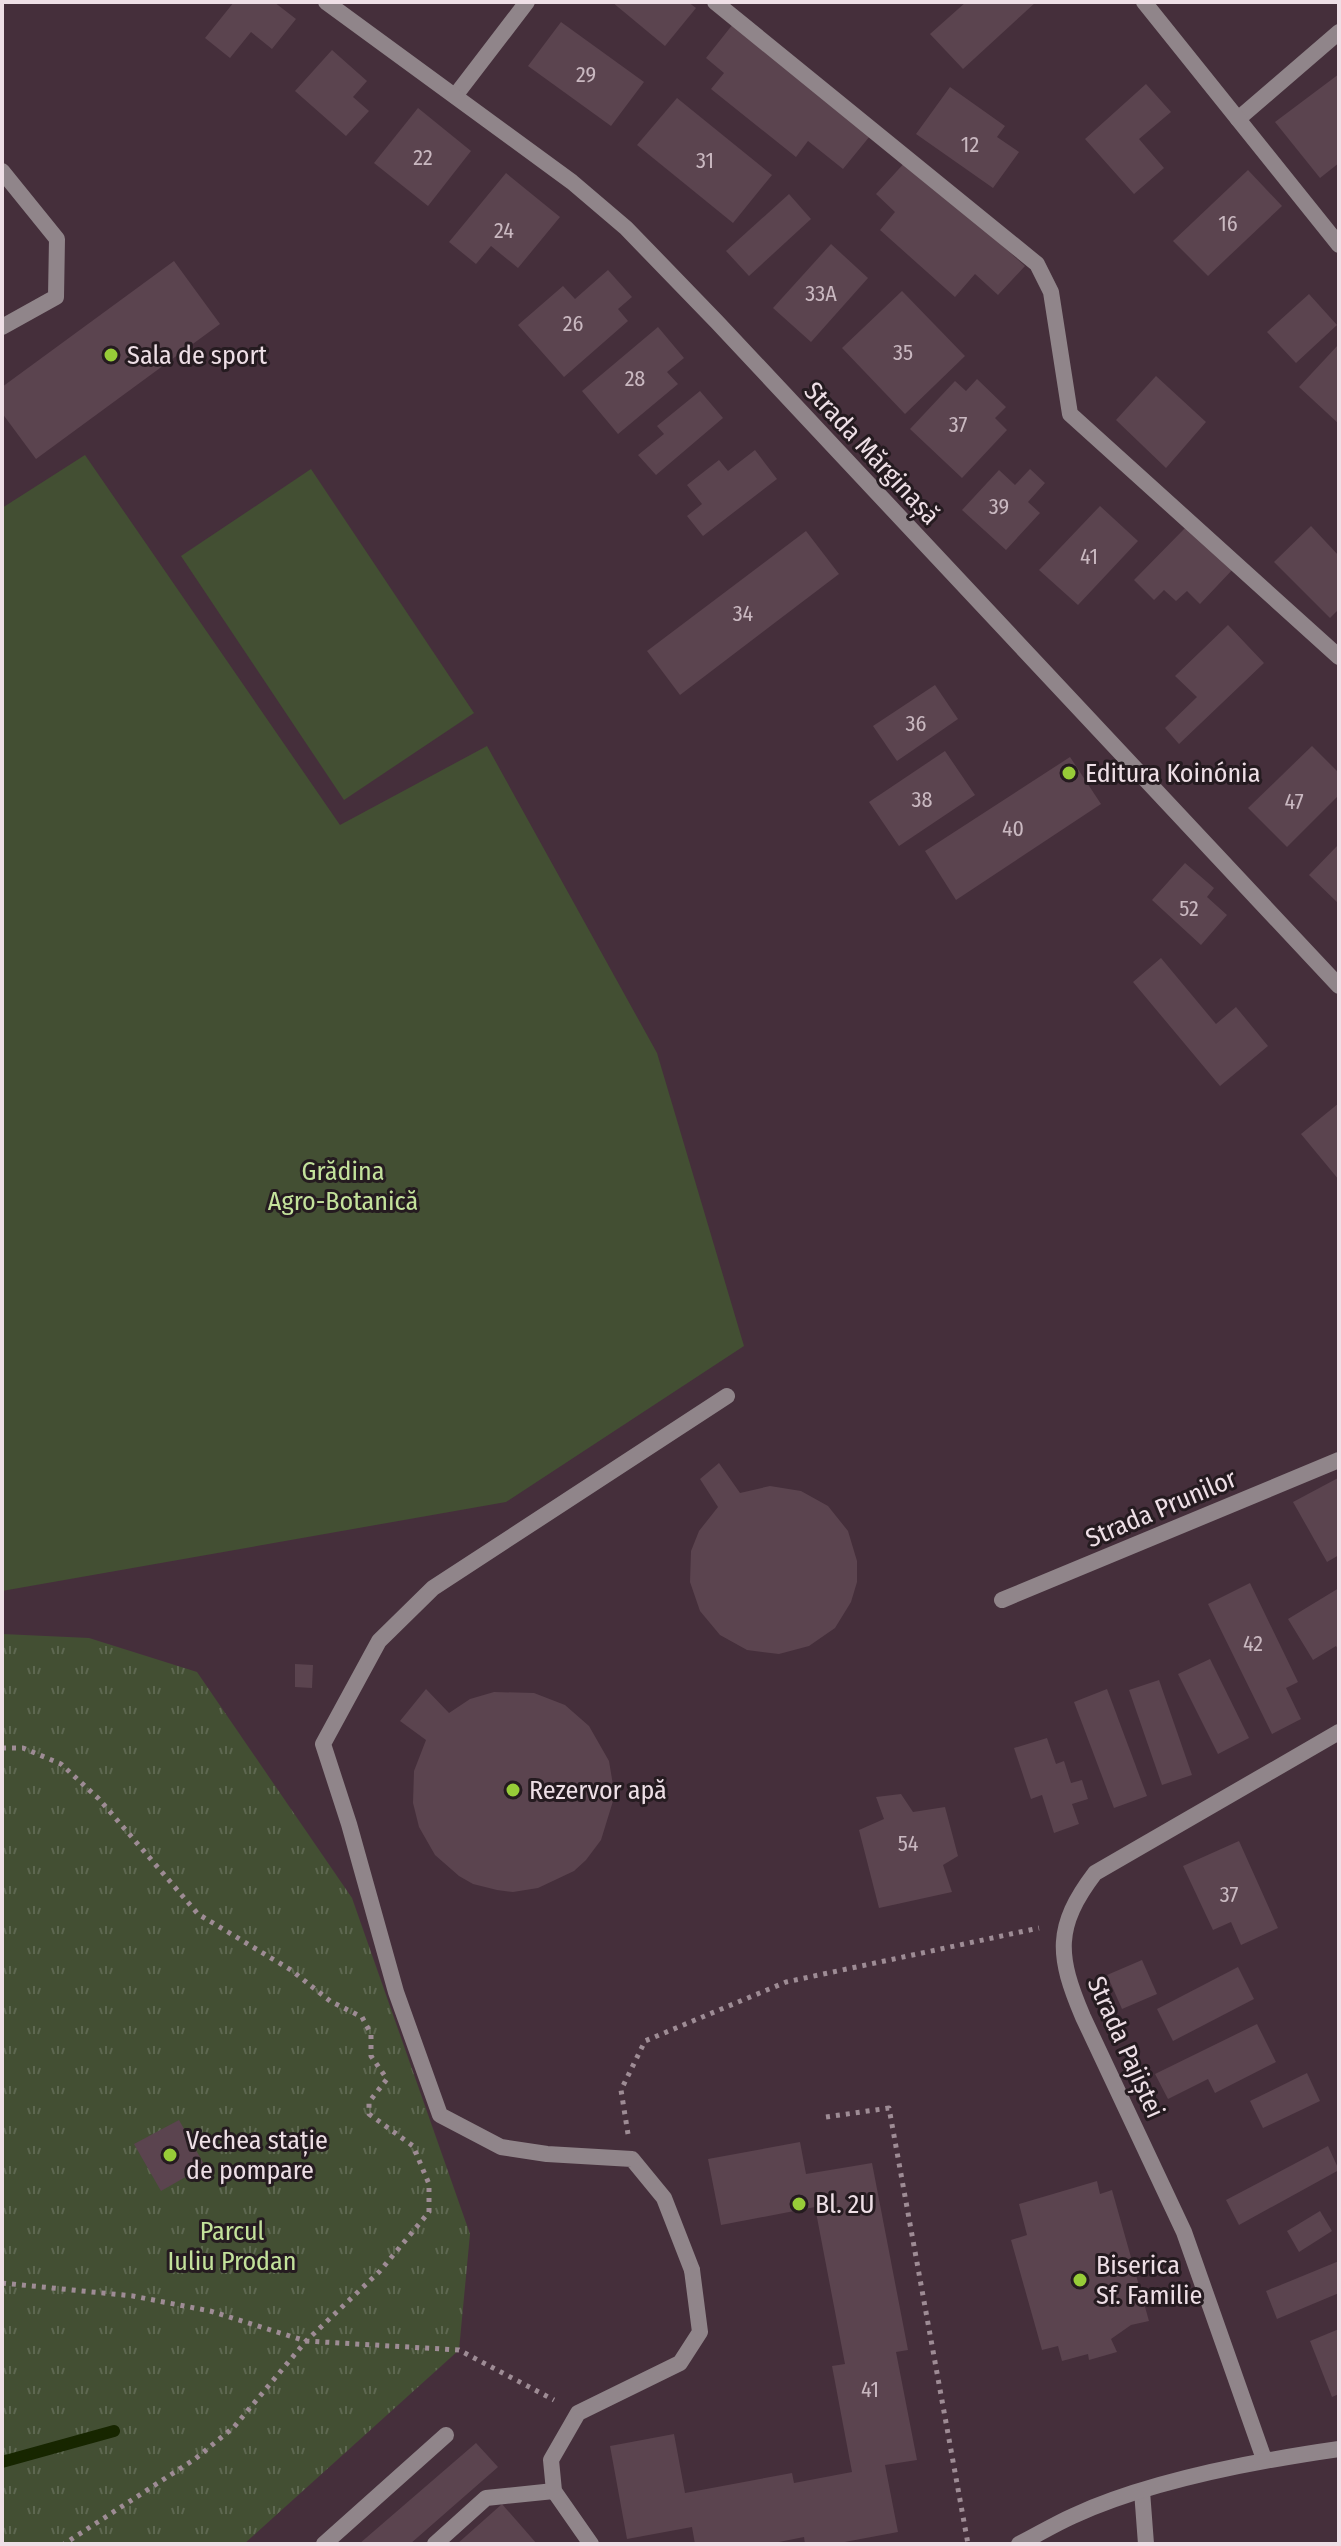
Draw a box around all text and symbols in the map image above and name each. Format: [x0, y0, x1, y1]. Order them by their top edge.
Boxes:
house number: 29 [576, 61, 596, 88]
house number: 12 [961, 131, 979, 158]
house number: 22 [413, 144, 433, 171]
house number: 31 [696, 147, 714, 174]
house number: 16 [1218, 210, 1238, 237]
house number: 24 [494, 217, 514, 244]
house number: 33A [805, 280, 837, 307]
house number: 26 [563, 310, 583, 337]
house number: 35 [893, 339, 913, 366]
place label: Sala de sport [127, 340, 268, 371]
marker: Sala de sport [102, 346, 120, 364]
house number: 28 [625, 365, 645, 392]
street label: Strada Mărginașă [797, 376, 946, 532]
house number: 37 [949, 411, 967, 438]
house number: 39 [989, 493, 1009, 520]
house number: 41 [1080, 543, 1098, 570]
house number: 34 [733, 600, 754, 627]
house number: 36 [906, 710, 927, 737]
place label: Editura Koinónia [1085, 758, 1260, 789]
marker: Editura Koinónia [1060, 764, 1078, 782]
house number: 38 [912, 786, 932, 813]
house number: 47 [1284, 788, 1304, 815]
house number: 40 [1002, 815, 1024, 842]
house number: 52 [1179, 895, 1199, 922]
park label: Grădina Agro-Botanică [268, 1156, 418, 1217]
street label: Strada Prunilor [1081, 1463, 1241, 1554]
house number: 42 [1243, 1630, 1263, 1657]
place label: Rezervor apă [529, 1775, 667, 1806]
marker: Rezervor apă [504, 1781, 522, 1799]
house number: 54 [898, 1830, 919, 1857]
house number: 37 [1220, 1881, 1238, 1908]
street label: Strada Pajiștei [1080, 1972, 1171, 2123]
place label: Vechea stație de pompare [186, 2125, 328, 2186]
marker: Vechea stație de pompare [161, 2146, 179, 2164]
place label: Bl. 2U [815, 2189, 875, 2220]
marker: Bl. 2U [790, 2195, 808, 2213]
park label: Parcul Iuliu Prodan [167, 2216, 297, 2277]
place label: Biserica Sf. Familie [1096, 2250, 1202, 2311]
marker: Biserica Sf. Familie [1071, 2271, 1089, 2289]
house number: 41 [861, 2376, 879, 2403]

